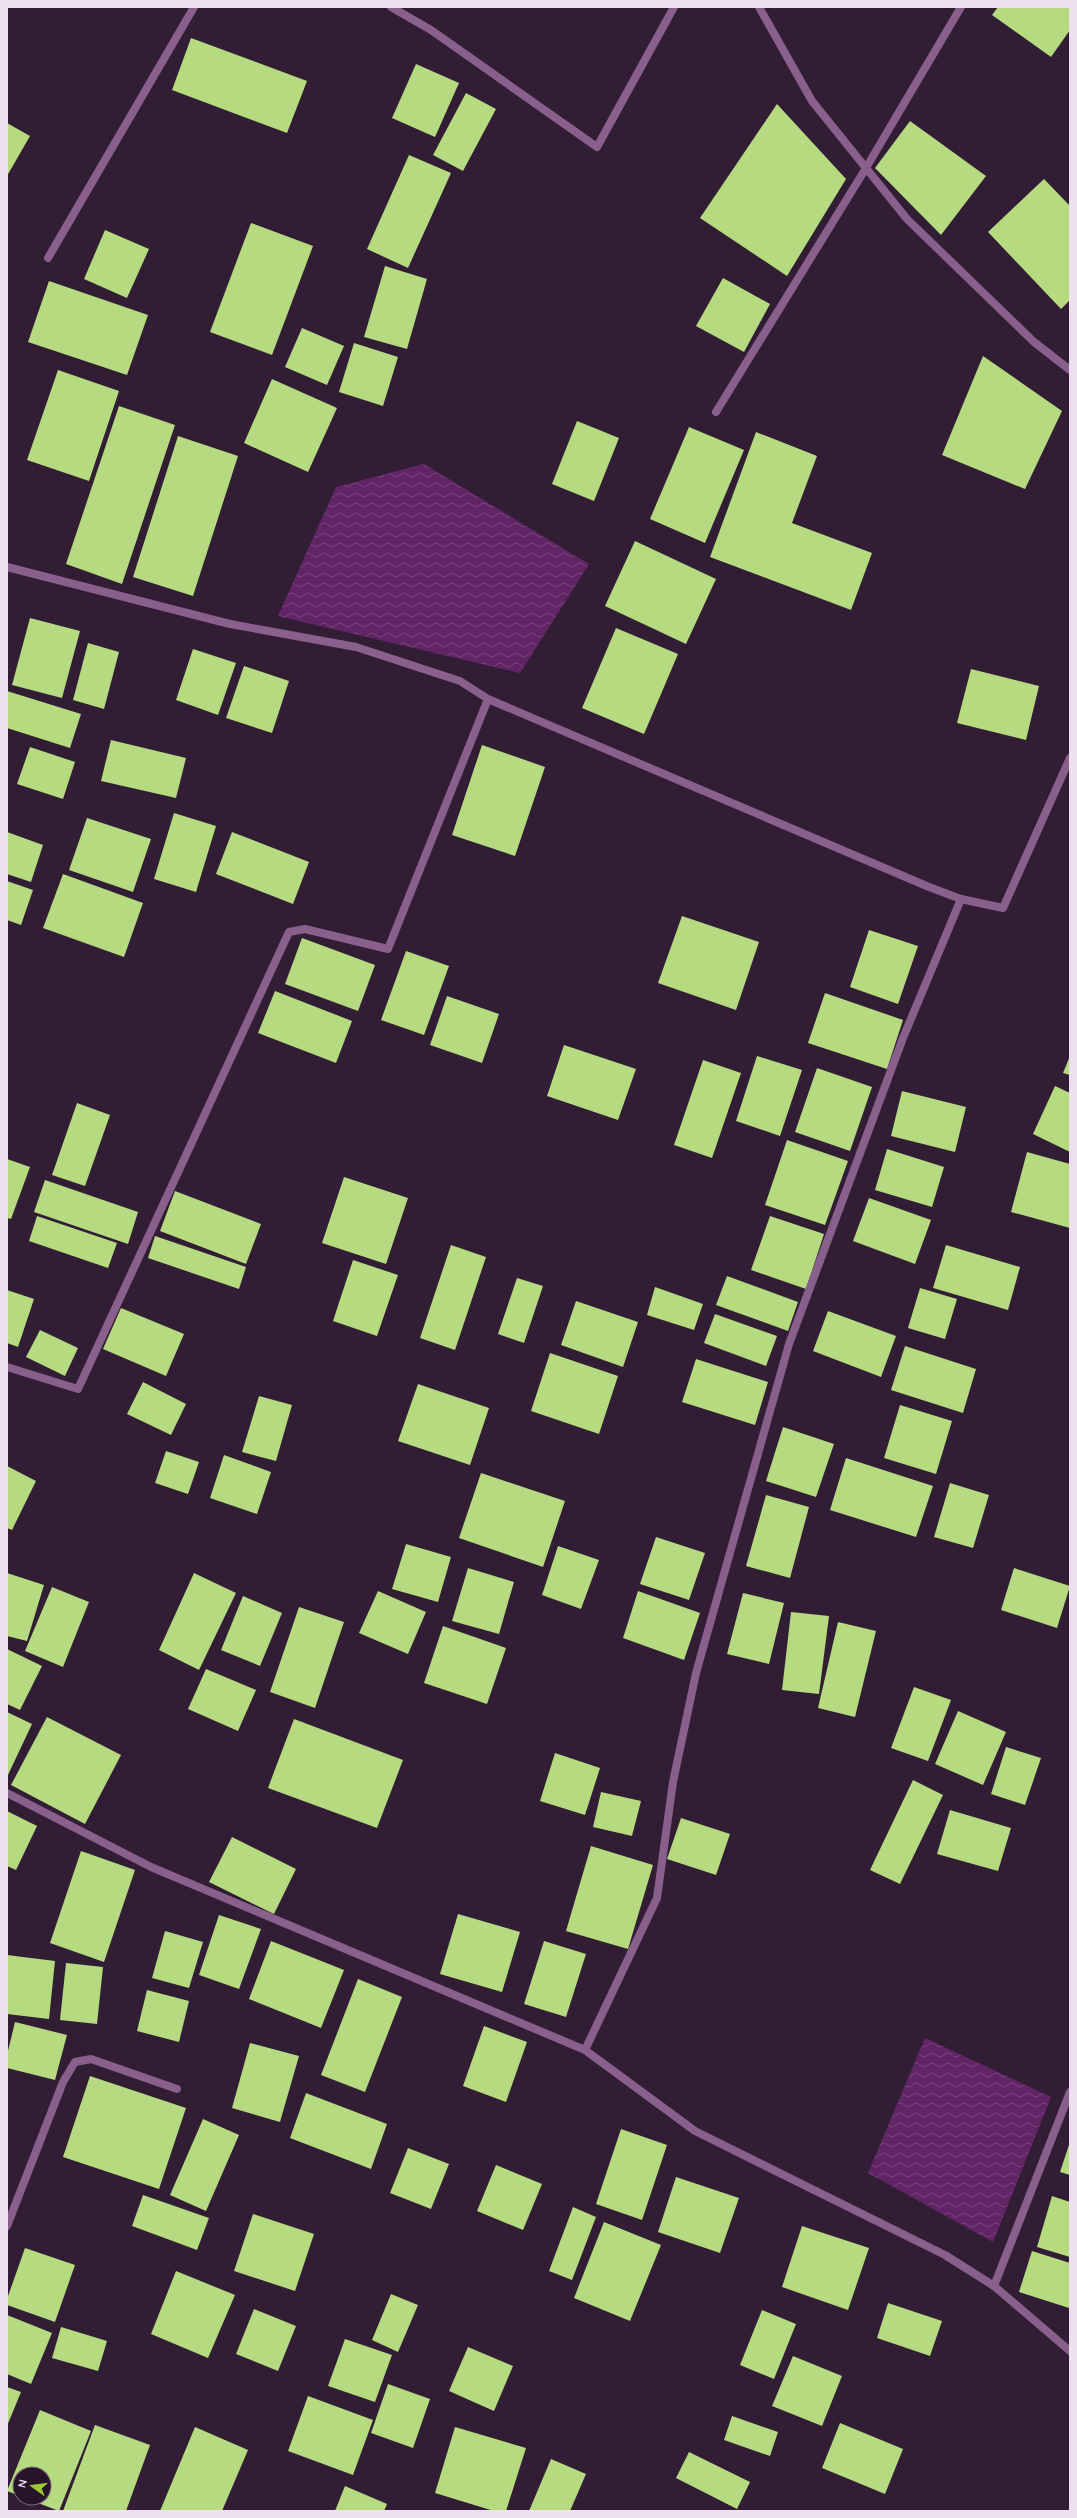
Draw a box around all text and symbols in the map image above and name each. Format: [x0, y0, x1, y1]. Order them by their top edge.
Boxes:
north arrow [12, 2466, 52, 2506]
text: N [15, 2478, 30, 2489]

